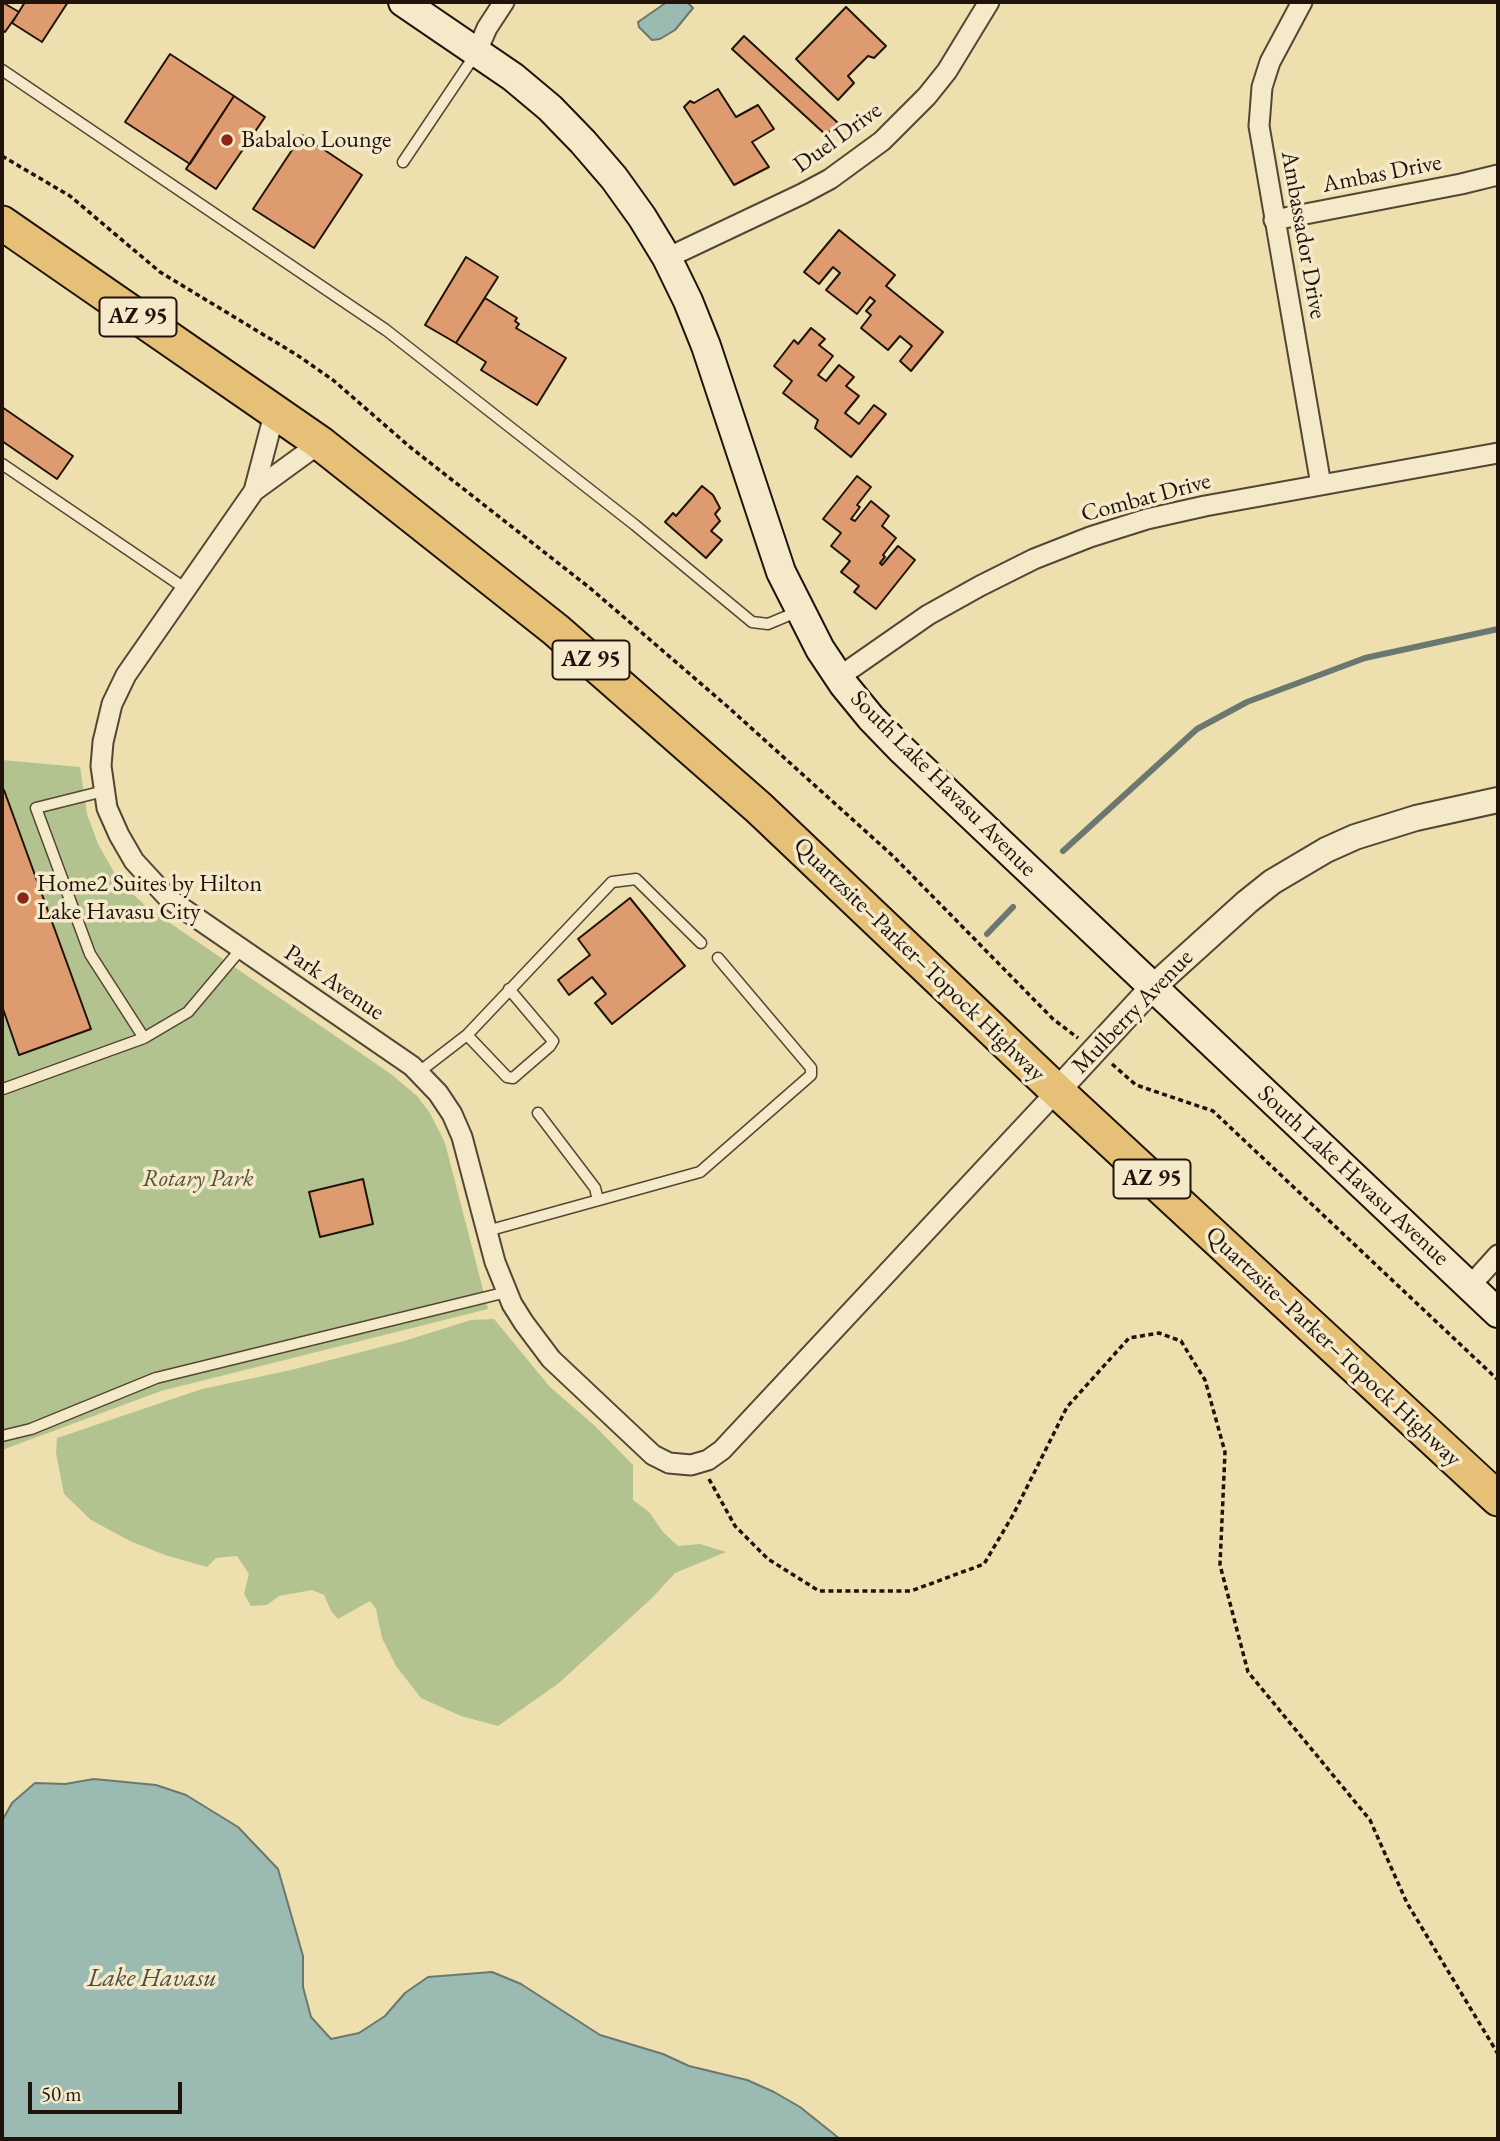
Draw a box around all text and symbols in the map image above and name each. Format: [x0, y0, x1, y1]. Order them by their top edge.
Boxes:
street label: Duel Drive [788, 96, 888, 180]
place label: Babaloo Lounge [241, 126, 391, 154]
marker: Babaloo Lounge [219, 132, 235, 148]
street label: Ambas Drive [1320, 148, 1444, 200]
street label: Ambassador Drive [1274, 149, 1332, 321]
road number: AZ 95 [100, 298, 176, 336]
street label: Combat Drive [1078, 467, 1214, 529]
road number: AZ 95 [552, 640, 630, 680]
street label: South Lake Havasu Avenue [844, 685, 1042, 883]
street label: Quartzsite–Parker–Topock Highway [787, 832, 1051, 1088]
place label: Home2 Suites by Hilton Lake Havasu City [37, 870, 262, 926]
marker: Home2 Suites by Hilton Lake Havasu City [15, 890, 31, 906]
street label: Park Avenue [278, 939, 390, 1027]
street label: Mulberry Avenue [1066, 944, 1200, 1080]
street label: South Lake Havasu Avenue [1251, 1080, 1455, 1272]
road number: AZ 95 [1114, 1160, 1190, 1198]
park label: Rotary Park [142, 1165, 254, 1193]
street label: Quartzsite–Parker–Topock Highway [1199, 1221, 1467, 1473]
water label: Lake Havasu [87, 1963, 217, 1995]
scale bar [32, 2068, 186, 2112]
text: 50 m [41, 2080, 82, 2107]

